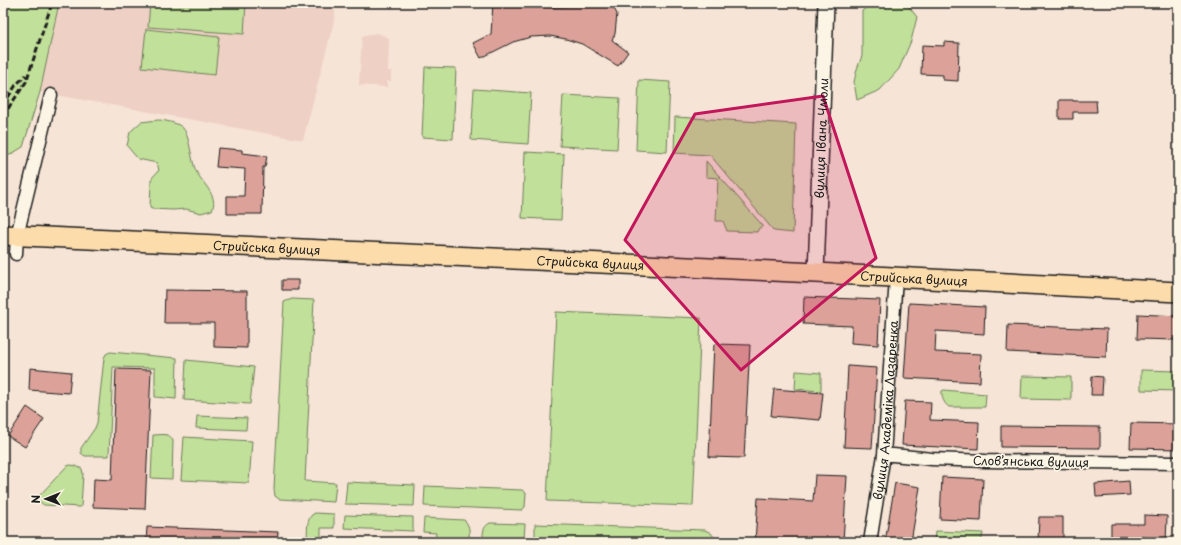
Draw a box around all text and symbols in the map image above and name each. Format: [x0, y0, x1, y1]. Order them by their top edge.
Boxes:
street label: вулиця Івана Чмоли [810, 78, 832, 199]
street label: Стрийська вулиця [212, 236, 321, 259]
street label: Стрийська вулиця [536, 251, 645, 274]
street label: Стрийська вулиця [860, 266, 968, 290]
street label: вулиця Академіка Лазаренка [868, 319, 902, 501]
street label: Словʼянська вулиця [973, 451, 1089, 471]
north arrow [26, 479, 66, 519]
text: N [27, 494, 44, 504]

